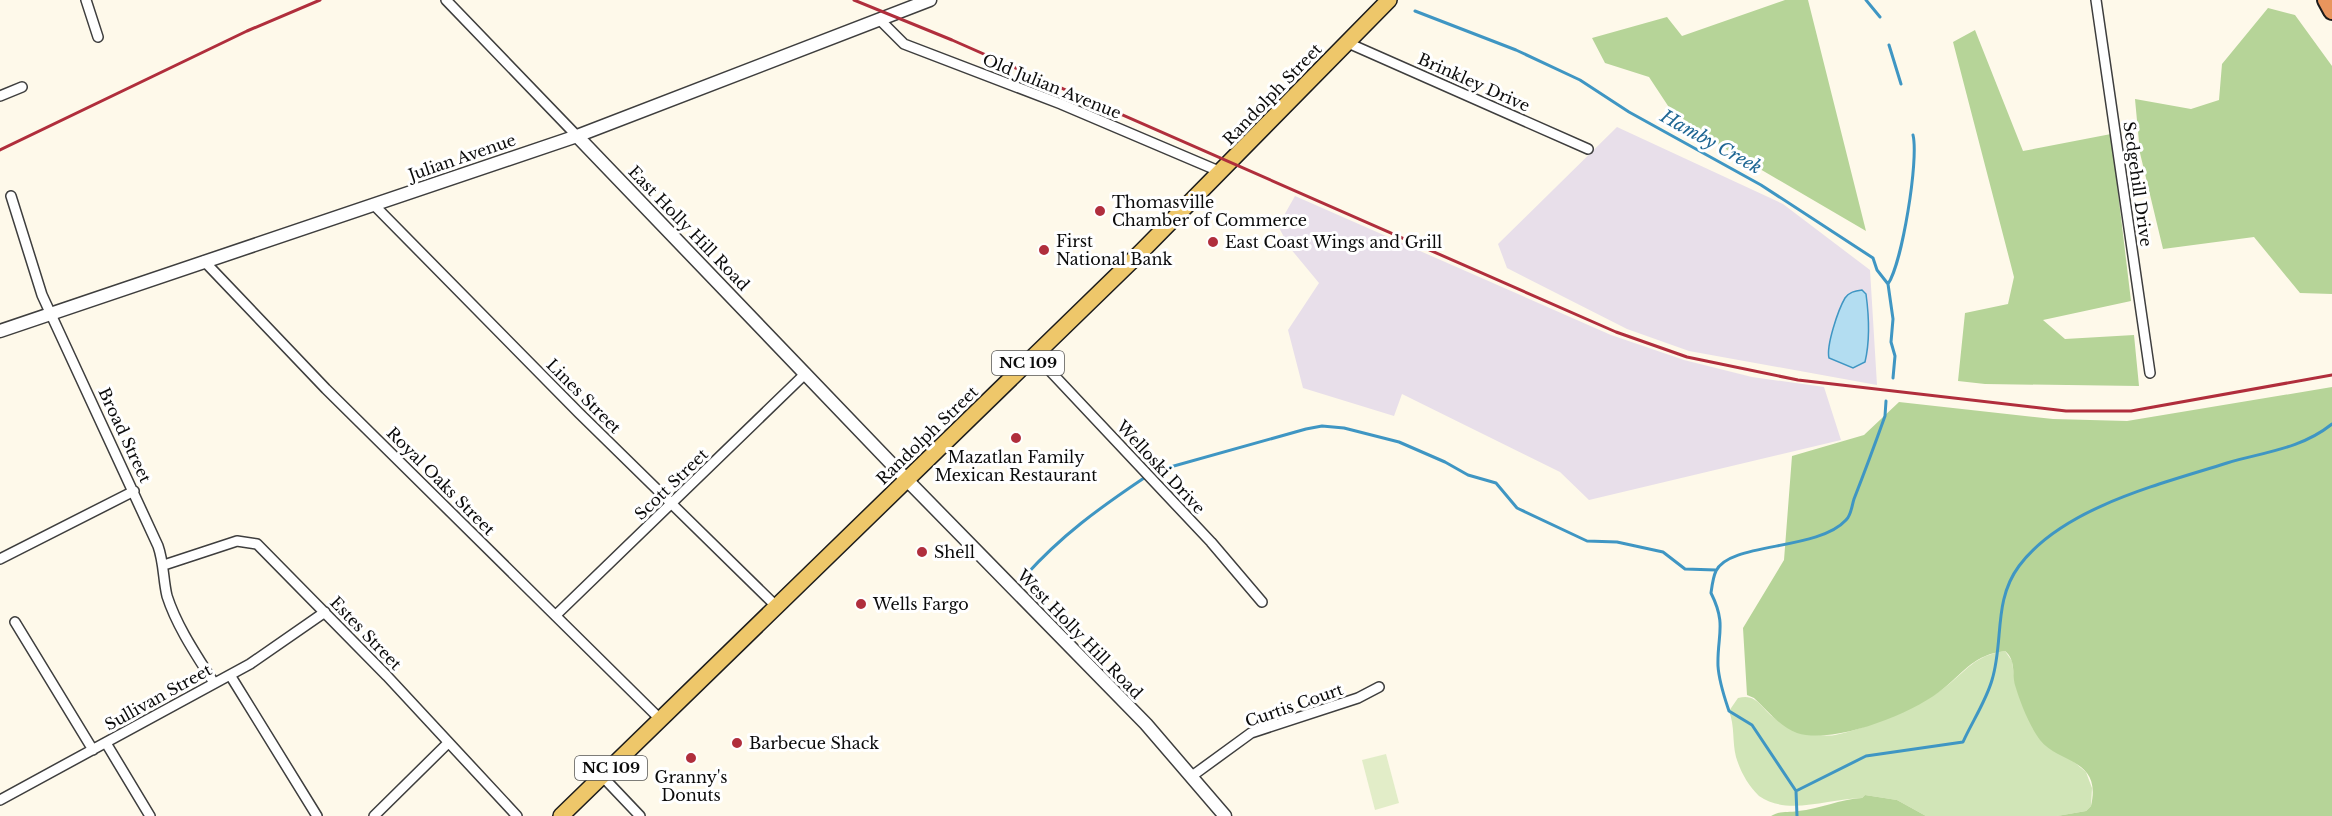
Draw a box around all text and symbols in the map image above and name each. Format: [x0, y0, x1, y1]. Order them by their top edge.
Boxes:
street label: Randolph Street [1218, 39, 1326, 149]
street label: Brinkley Drive [1415, 48, 1533, 116]
street label: Old Julian Avenue [980, 49, 1124, 123]
water label: Hamby Creek [1656, 105, 1765, 179]
street label: Sedgehill Drive [2119, 120, 2157, 248]
street label: Julian Avenue [404, 129, 518, 185]
street label: East Holly Hill Road [624, 161, 754, 295]
place label: Thomasville Chamber of Commerce [1112, 192, 1307, 230]
marker: Thomasville Chamber of Commerce [1093, 204, 1107, 218]
place label: First National Bank [1056, 231, 1173, 269]
place label: East Coast Wings and Grill [1225, 232, 1442, 252]
marker: East Coast Wings and Grill [1206, 235, 1220, 249]
marker: First National Bank [1037, 243, 1051, 257]
road number: NC 109 [992, 351, 1064, 375]
street label: Lines Street [543, 355, 625, 437]
street label: Randolph Street [872, 381, 982, 489]
street label: Broad Street [94, 384, 156, 486]
street label: Welloski Drive [1112, 415, 1209, 518]
street label: Royal Oaks Street [383, 423, 499, 539]
marker: Mazatlan Family Mexican Restaurant [1009, 431, 1023, 445]
street label: Scott Street [630, 444, 712, 524]
place label: Mazatlan Family Mexican Restaurant [935, 447, 1097, 485]
place label: Shell [934, 542, 975, 562]
marker: Shell [915, 545, 929, 559]
street label: West Holly Hill Road [1012, 564, 1147, 703]
street label: Estes Street [326, 592, 406, 674]
place label: Wells Fargo [872, 594, 969, 614]
marker: Wells Fargo [854, 597, 868, 611]
street label: Sullivan Street [101, 659, 215, 735]
street label: Curtis Court [1242, 679, 1346, 731]
place label: Barbecue Shack [749, 733, 879, 753]
marker: Barbecue Shack [730, 736, 744, 750]
marker: Granny's Donuts [684, 751, 698, 765]
road number: NC 109 [575, 756, 647, 780]
place label: Granny's Donuts [655, 767, 727, 805]

